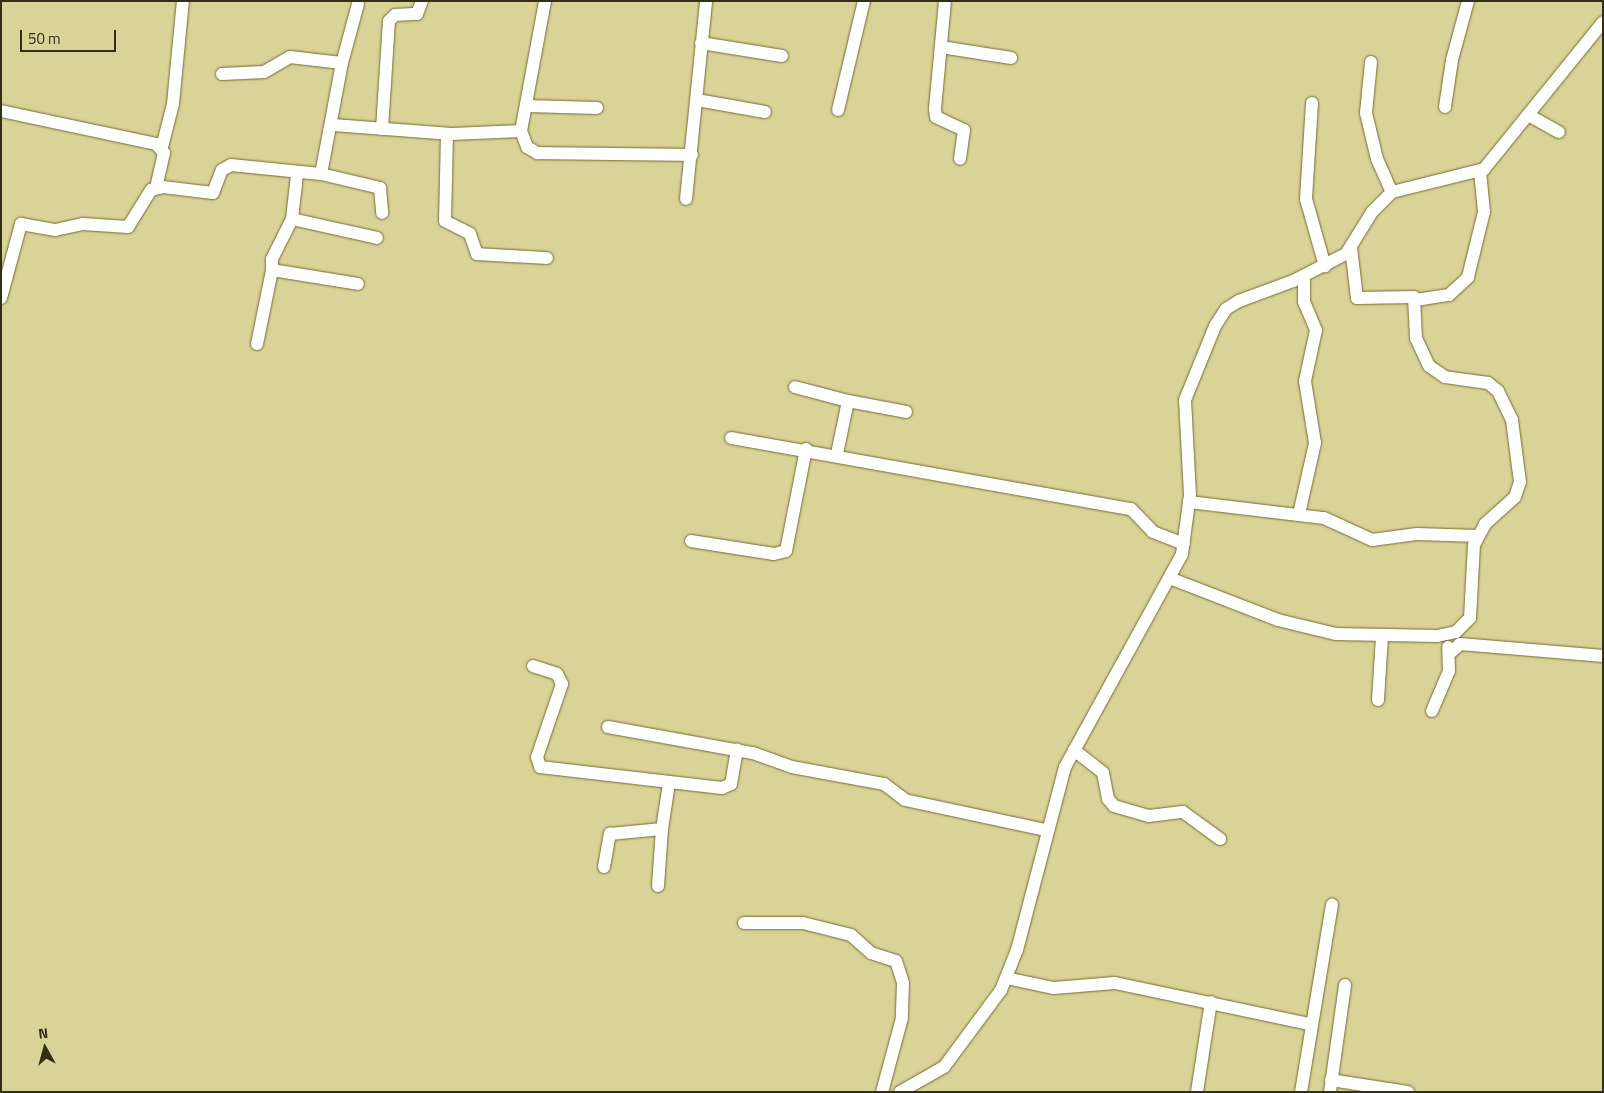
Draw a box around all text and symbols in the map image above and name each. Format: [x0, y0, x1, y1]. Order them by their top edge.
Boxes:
scale bar [22, 20, 119, 52]
text: 50 m [28, 27, 61, 50]
text: N [37, 1022, 49, 1044]
north arrow [20, 1023, 70, 1073]

